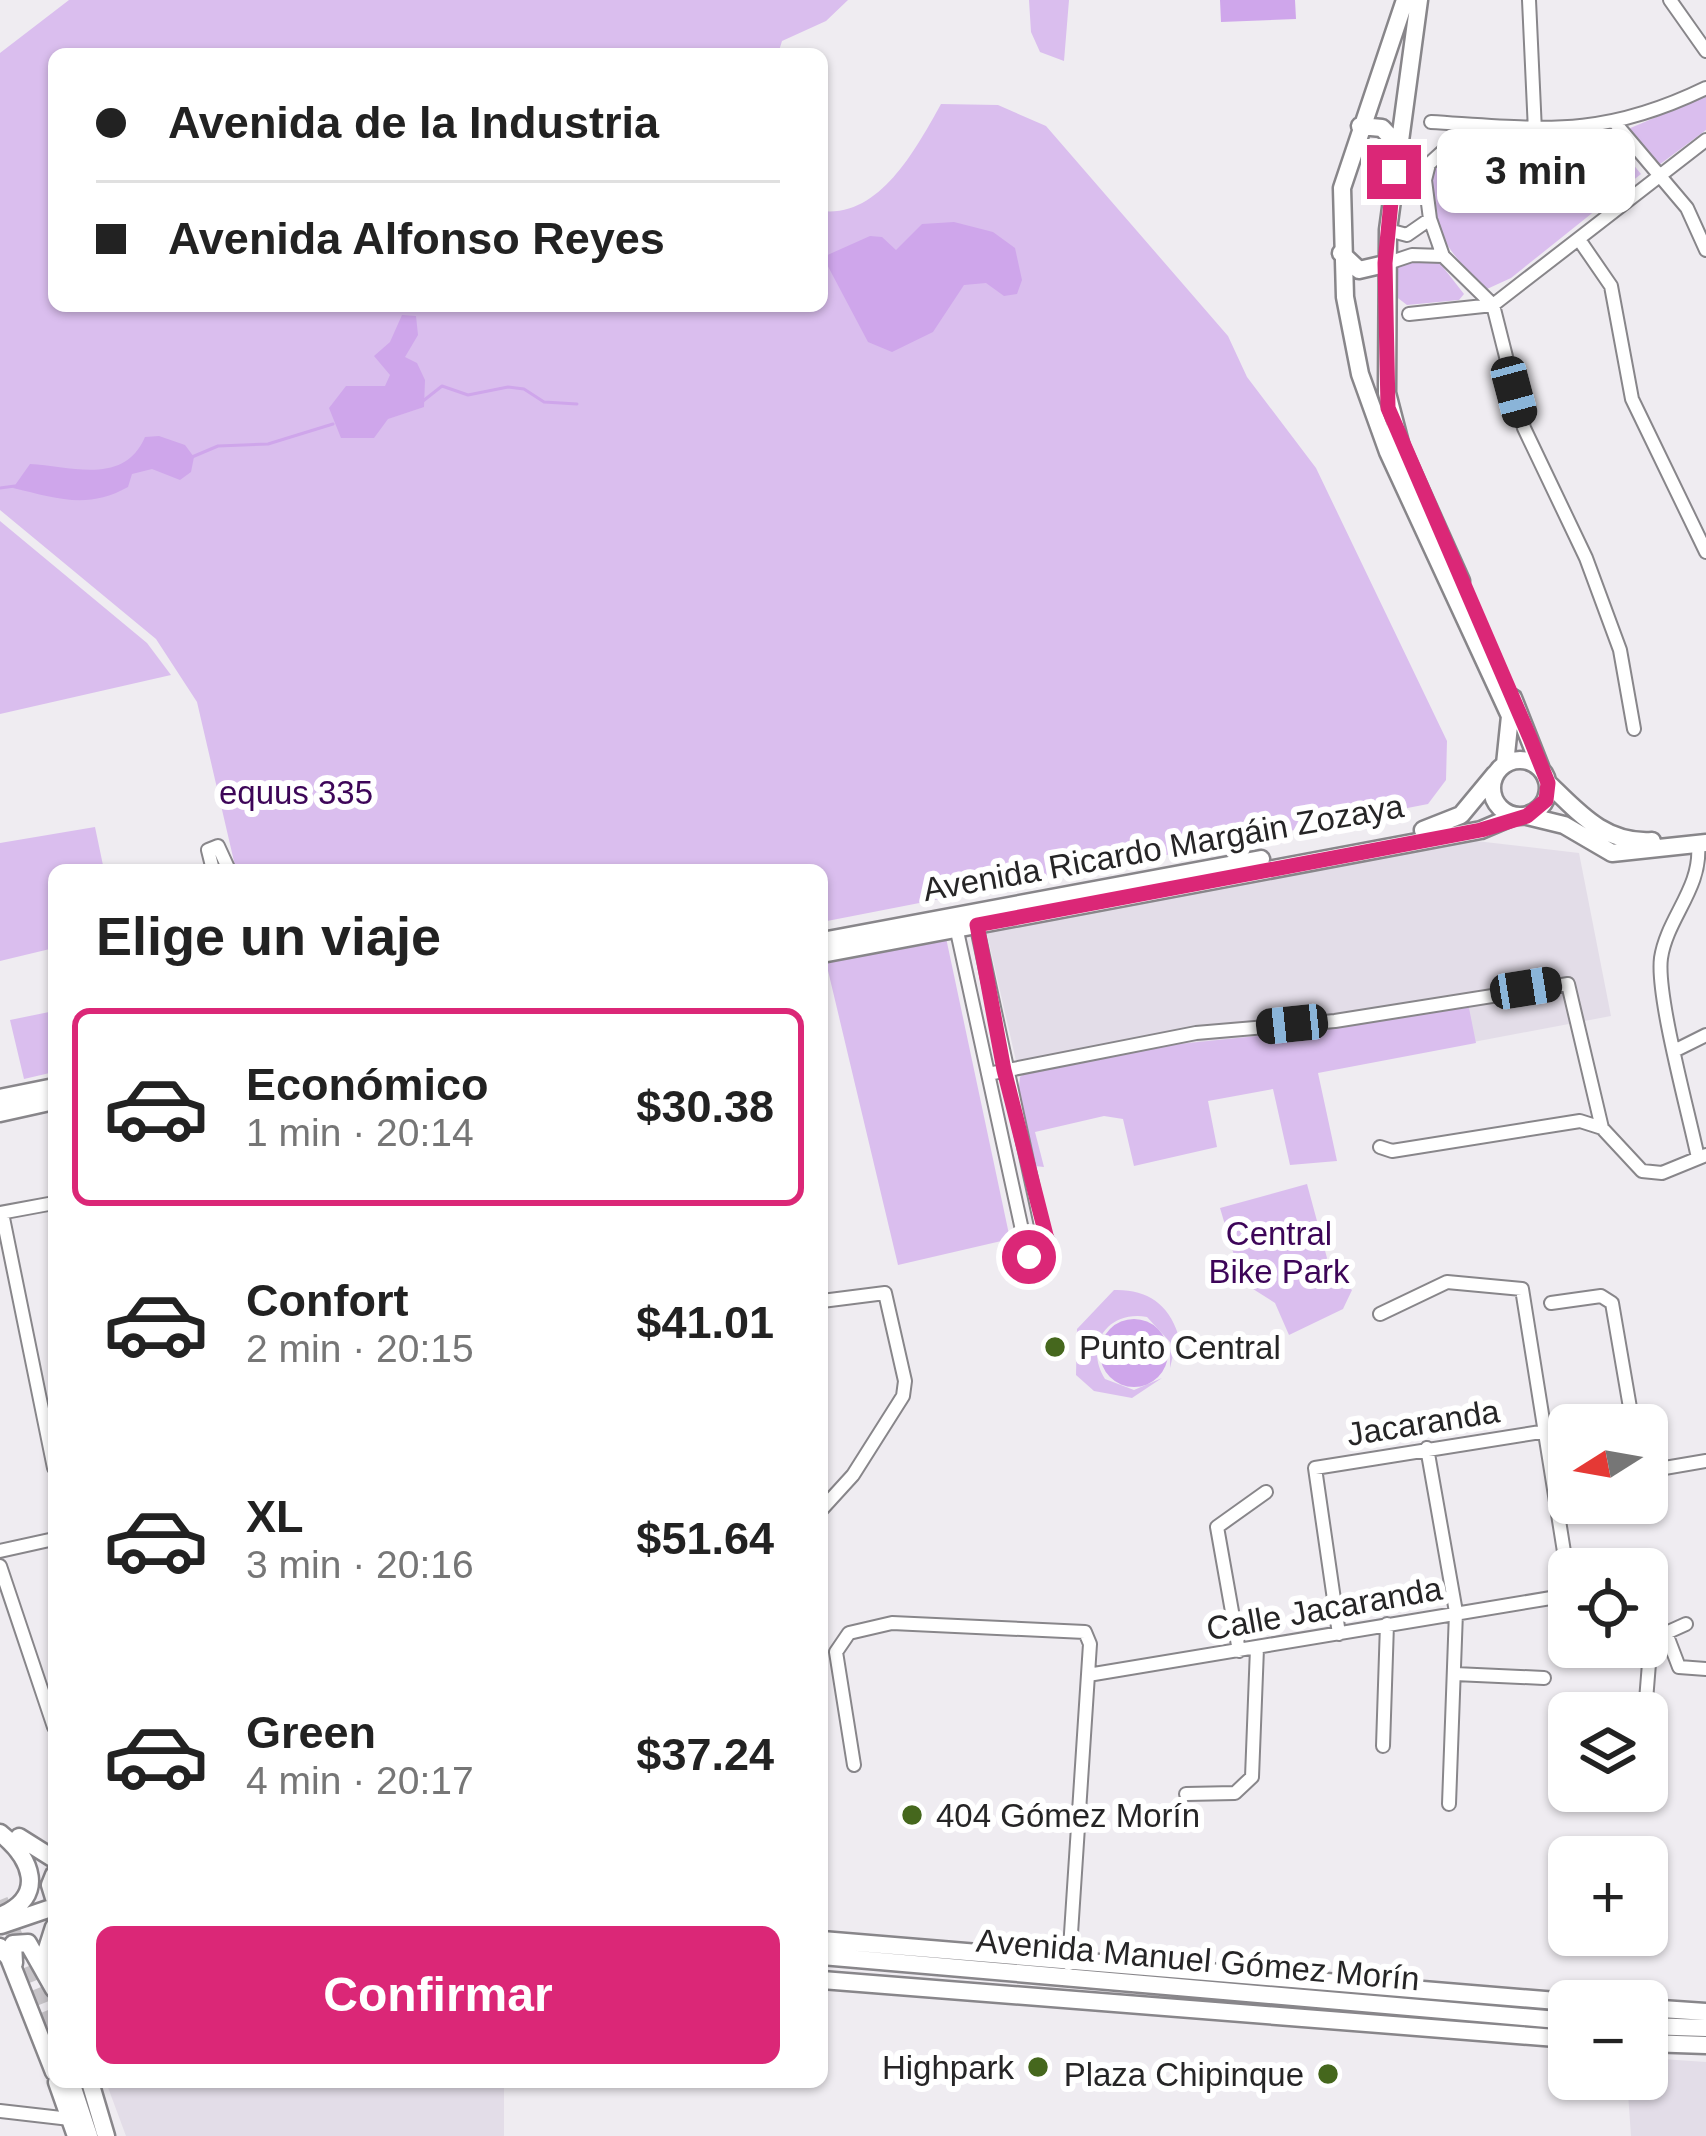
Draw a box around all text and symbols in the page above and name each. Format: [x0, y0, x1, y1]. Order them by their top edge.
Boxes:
text: Avenida de la Industria [168, 97, 659, 148]
callout: 3 min [1436, 130, 1634, 214]
route end [1367, 145, 1421, 199]
text: 3 min [1485, 149, 1587, 192]
text: Avenida Alfonso Reyes [168, 213, 665, 264]
car [1487, 353, 1541, 431]
park label: equus 335 [219, 774, 373, 811]
street label: Avenida Ricardo Margáin Zozaya [920, 787, 1407, 908]
text: Elige un viaje [96, 906, 441, 966]
car [1488, 965, 1564, 1011]
car [1254, 1002, 1330, 1046]
icon: car [102, 1053, 210, 1161]
text: Económico [246, 1059, 489, 1110]
text: $30.38 [636, 1081, 774, 1132]
text: 1 min · 20:14 [246, 1111, 474, 1154]
park label: Central Bike Park [1208, 1215, 1350, 1290]
route start [1002, 1230, 1056, 1284]
icon: car [102, 1269, 210, 1377]
text: Confort [246, 1275, 408, 1326]
text: $41.01 [636, 1297, 774, 1348]
text: 2 min · 20:15 [246, 1327, 474, 1370]
place label: Punto Central [1079, 1329, 1281, 1366]
marker: Punto Central [1042, 1334, 1068, 1360]
street label: Jacaranda [1344, 1392, 1503, 1453]
north arrow [1548, 1404, 1668, 1524]
map controls [1548, 1404, 1668, 2100]
icon: car [102, 1485, 210, 1593]
text: XL [246, 1491, 304, 1542]
text: $51.64 [636, 1513, 774, 1564]
text: 3 min · 20:16 [246, 1543, 474, 1586]
button: locate [1548, 1548, 1668, 1668]
street label: Calle Jacaranda [1203, 1569, 1445, 1647]
button: layers [1548, 1692, 1668, 1812]
icon: car [102, 1701, 210, 1809]
text: Green [246, 1707, 376, 1758]
text: $37.24 [636, 1729, 774, 1780]
text: 4 min · 20:17 [246, 1759, 474, 1802]
place label: 404 Gómez Morín [936, 1797, 1200, 1834]
marker: 404 Gómez Morín [899, 1802, 925, 1828]
button: + [1548, 1836, 1668, 1956]
street label: Avenida Manuel Gómez Morín [975, 1922, 1421, 1997]
button: Confirmar [96, 1926, 780, 2064]
button: − [1548, 1980, 1668, 2100]
place label: Highpark [882, 2049, 1014, 2086]
marker: Highpark [1025, 2054, 1051, 2080]
place label: Plaza Chipinque [1064, 2056, 1304, 2093]
marker: Plaza Chipinque [1315, 2061, 1341, 2087]

